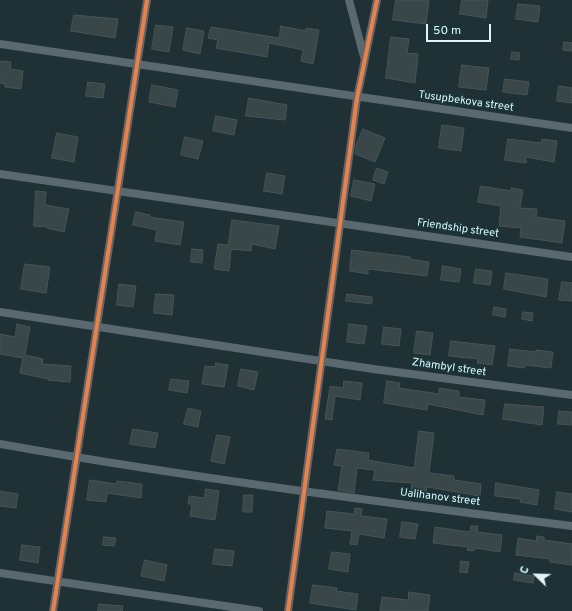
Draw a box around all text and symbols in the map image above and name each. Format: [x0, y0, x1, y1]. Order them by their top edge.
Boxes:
scale bar [428, 16, 493, 42]
text: 50 m [433, 23, 461, 39]
street label: Tusupbekova street [417, 89, 515, 115]
street label: Friendship street [416, 217, 500, 241]
street label: Zhambyl street [411, 356, 487, 380]
street label: Ualihanov street [399, 487, 481, 509]
north arrow [516, 555, 556, 595]
text: С [517, 564, 533, 576]

